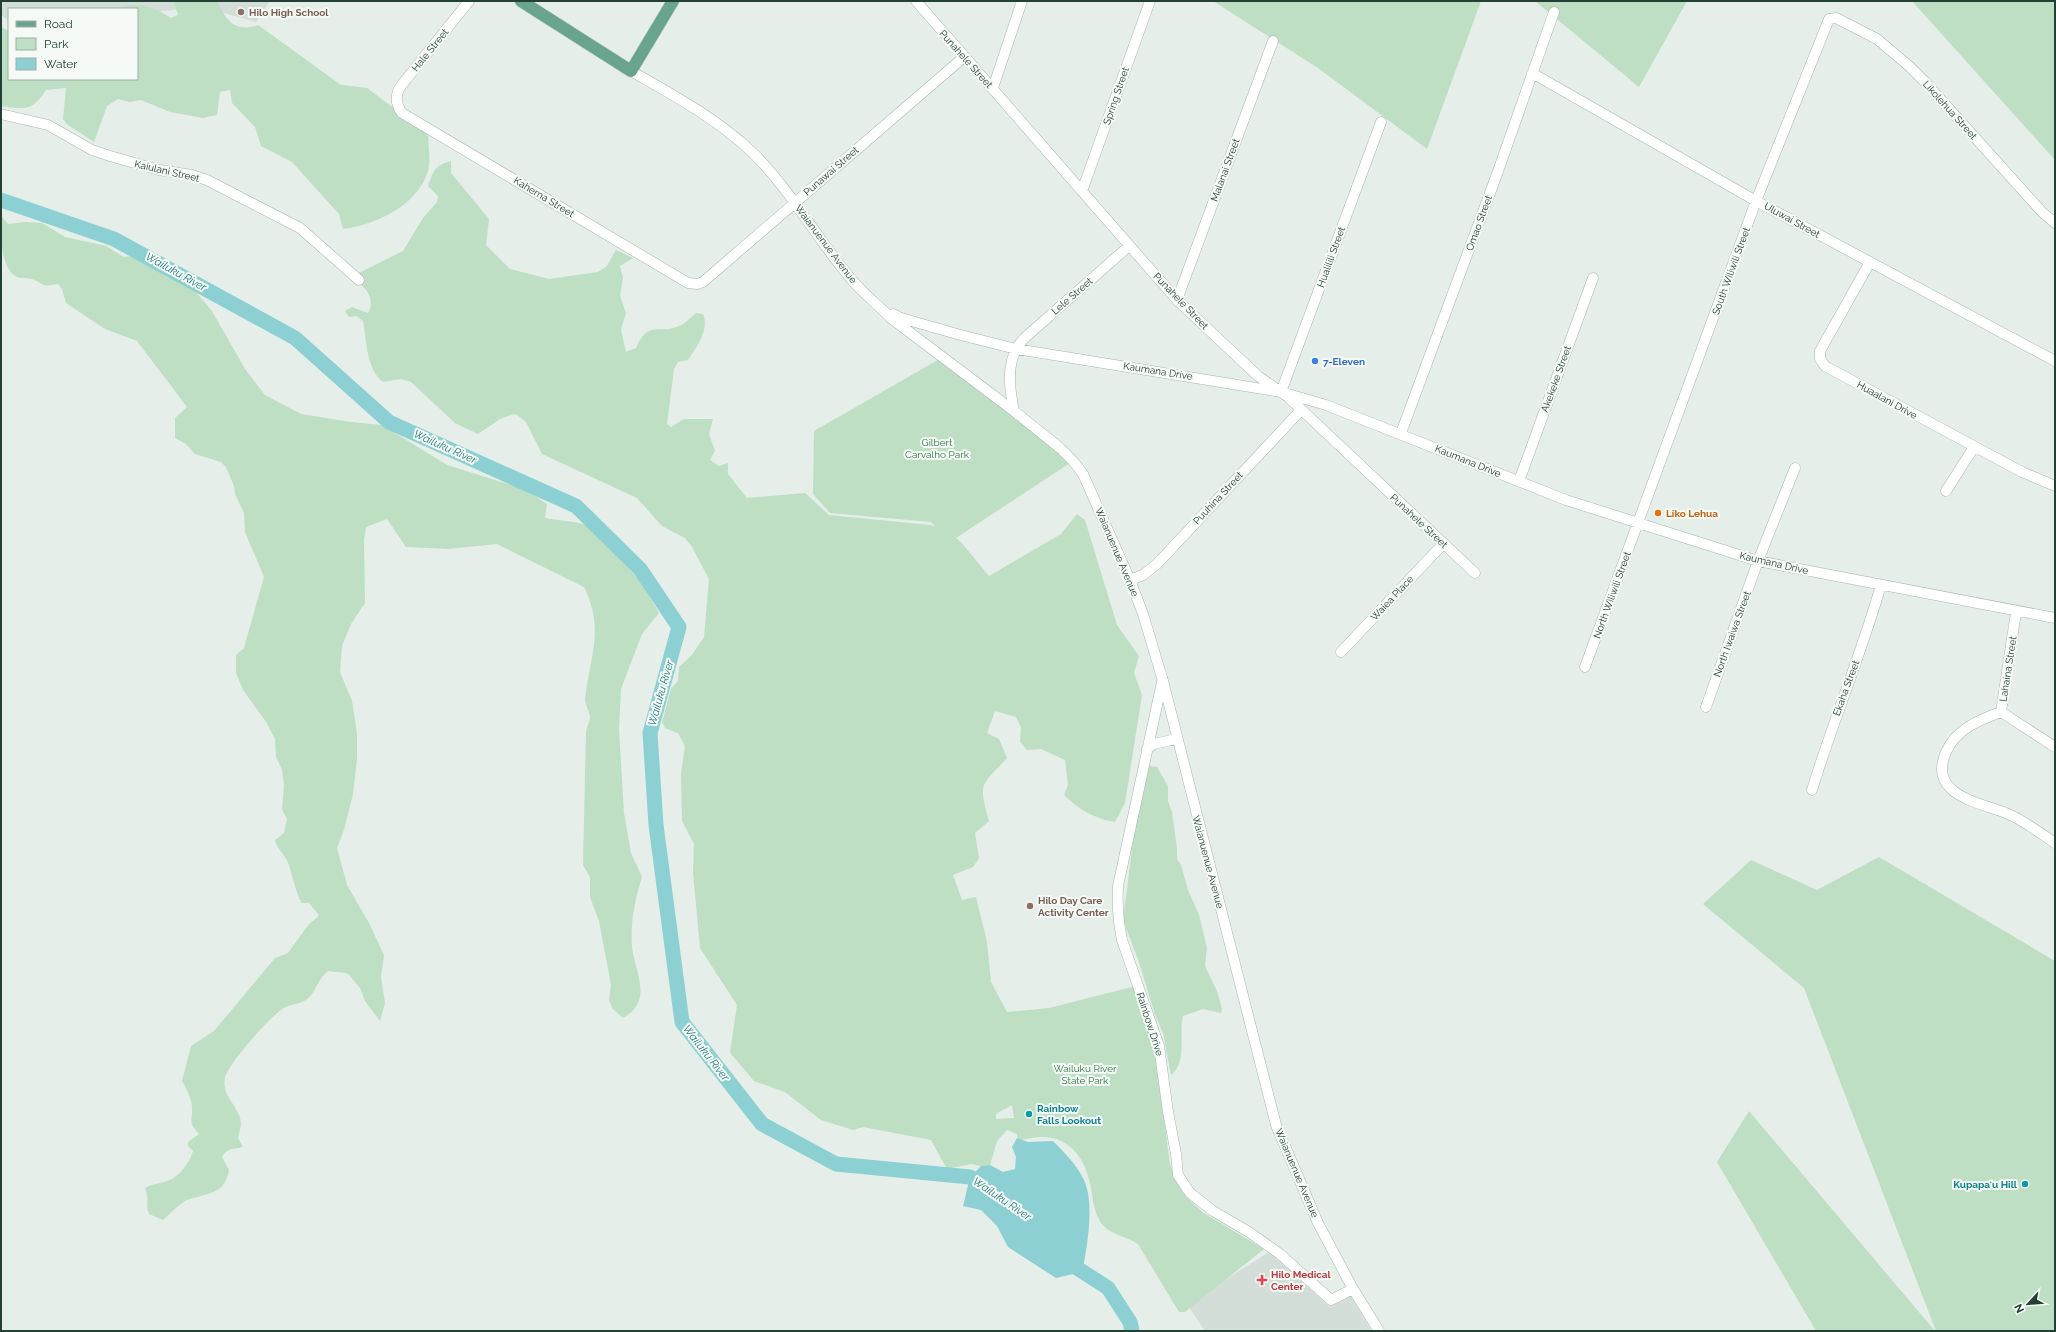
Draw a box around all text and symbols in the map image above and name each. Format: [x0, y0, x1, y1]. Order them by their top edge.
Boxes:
marker: Hilo High School [236, 7, 246, 17]
place label: Hilo High School [249, 7, 329, 18]
legend [8, 8, 138, 80]
text: Road [44, 17, 73, 31]
street label: Hale Street [409, 26, 451, 74]
street label: Punahele Street [937, 28, 995, 91]
text: Park [44, 37, 69, 51]
text: Water [44, 57, 78, 71]
street label: Spring Street [1101, 65, 1131, 126]
street label: Likolehua Street [1921, 78, 1980, 142]
street label: Malanai Street [1209, 136, 1242, 203]
street label: Punawai Street [801, 144, 861, 198]
street label: Kaiulani Street [133, 158, 201, 184]
street label: Kahema Street [512, 175, 577, 220]
street label: Omao Street [1464, 193, 1494, 252]
street label: Uluwai Street [1762, 200, 1822, 240]
street label: Waianuenue Avenue [793, 203, 859, 286]
street label: Hualilili Street [1315, 225, 1347, 289]
street label: South Wiliwili Street [1710, 225, 1752, 316]
water label: Wailuku River [143, 250, 210, 295]
street label: Punahele Street [1151, 271, 1211, 332]
street label: Lele Street [1049, 275, 1095, 317]
street label: Akekeke Street [1539, 344, 1573, 414]
marker: 7-Eleven [1310, 356, 1320, 366]
place label: 7-Eleven [1323, 356, 1365, 367]
street label: Kaumana Drive [1122, 360, 1194, 382]
street label: Huaalani Drive [1855, 379, 1919, 421]
water label: Wailuku River [412, 427, 480, 467]
park label: Gilbert Carvalho Park [905, 437, 970, 460]
street label: Kaumana Drive [1433, 443, 1503, 479]
street label: Puuhina Street [1191, 469, 1246, 526]
street label: Punahele Street [1388, 492, 1450, 551]
street label: Waianuenue Avenue [1093, 506, 1141, 598]
marker: Liko Lehua [1653, 508, 1663, 518]
place label: Liko Lehua [1666, 508, 1718, 519]
street label: North Wiliwili Street [1591, 550, 1633, 640]
street label: Kaumana Drive [1739, 550, 1810, 576]
street label: Waiea Place [1368, 573, 1416, 623]
street label: North Iwaiwa Street [1711, 589, 1753, 678]
street label: Lahaina Street [1997, 635, 2019, 703]
water label: Wailuku River [645, 658, 677, 727]
street label: Ekaha Street [1831, 658, 1861, 717]
street label: Waianuenue Avenue [1190, 814, 1226, 910]
place label: Hilo Day Care Activity Center [1038, 895, 1109, 918]
marker: Hilo Day Care Activity Center [1025, 901, 1035, 911]
street label: Rainbow Drive [1135, 991, 1165, 1057]
water label: Wailuku River [680, 1022, 733, 1085]
park label: Wailuku River State Park [1053, 1063, 1117, 1086]
place label: Rainbow Falls Lookout [1037, 1103, 1101, 1126]
marker: Rainbow Falls Lookout [1024, 1109, 1034, 1119]
street label: Waianuenue Avenue [1273, 1127, 1321, 1219]
water label: Wailuku River [970, 1175, 1035, 1224]
place label: Kupapaʻu Hill [1953, 1179, 2018, 1190]
marker: Kupapaʻu Hill [2020, 1179, 2030, 1189]
place label: Hilo Medical Center [1271, 1269, 1332, 1292]
marker: Hilo Medical Center [1256, 1274, 1268, 1286]
north arrow [2008, 1284, 2048, 1324]
text: N [2012, 1302, 2027, 1315]

